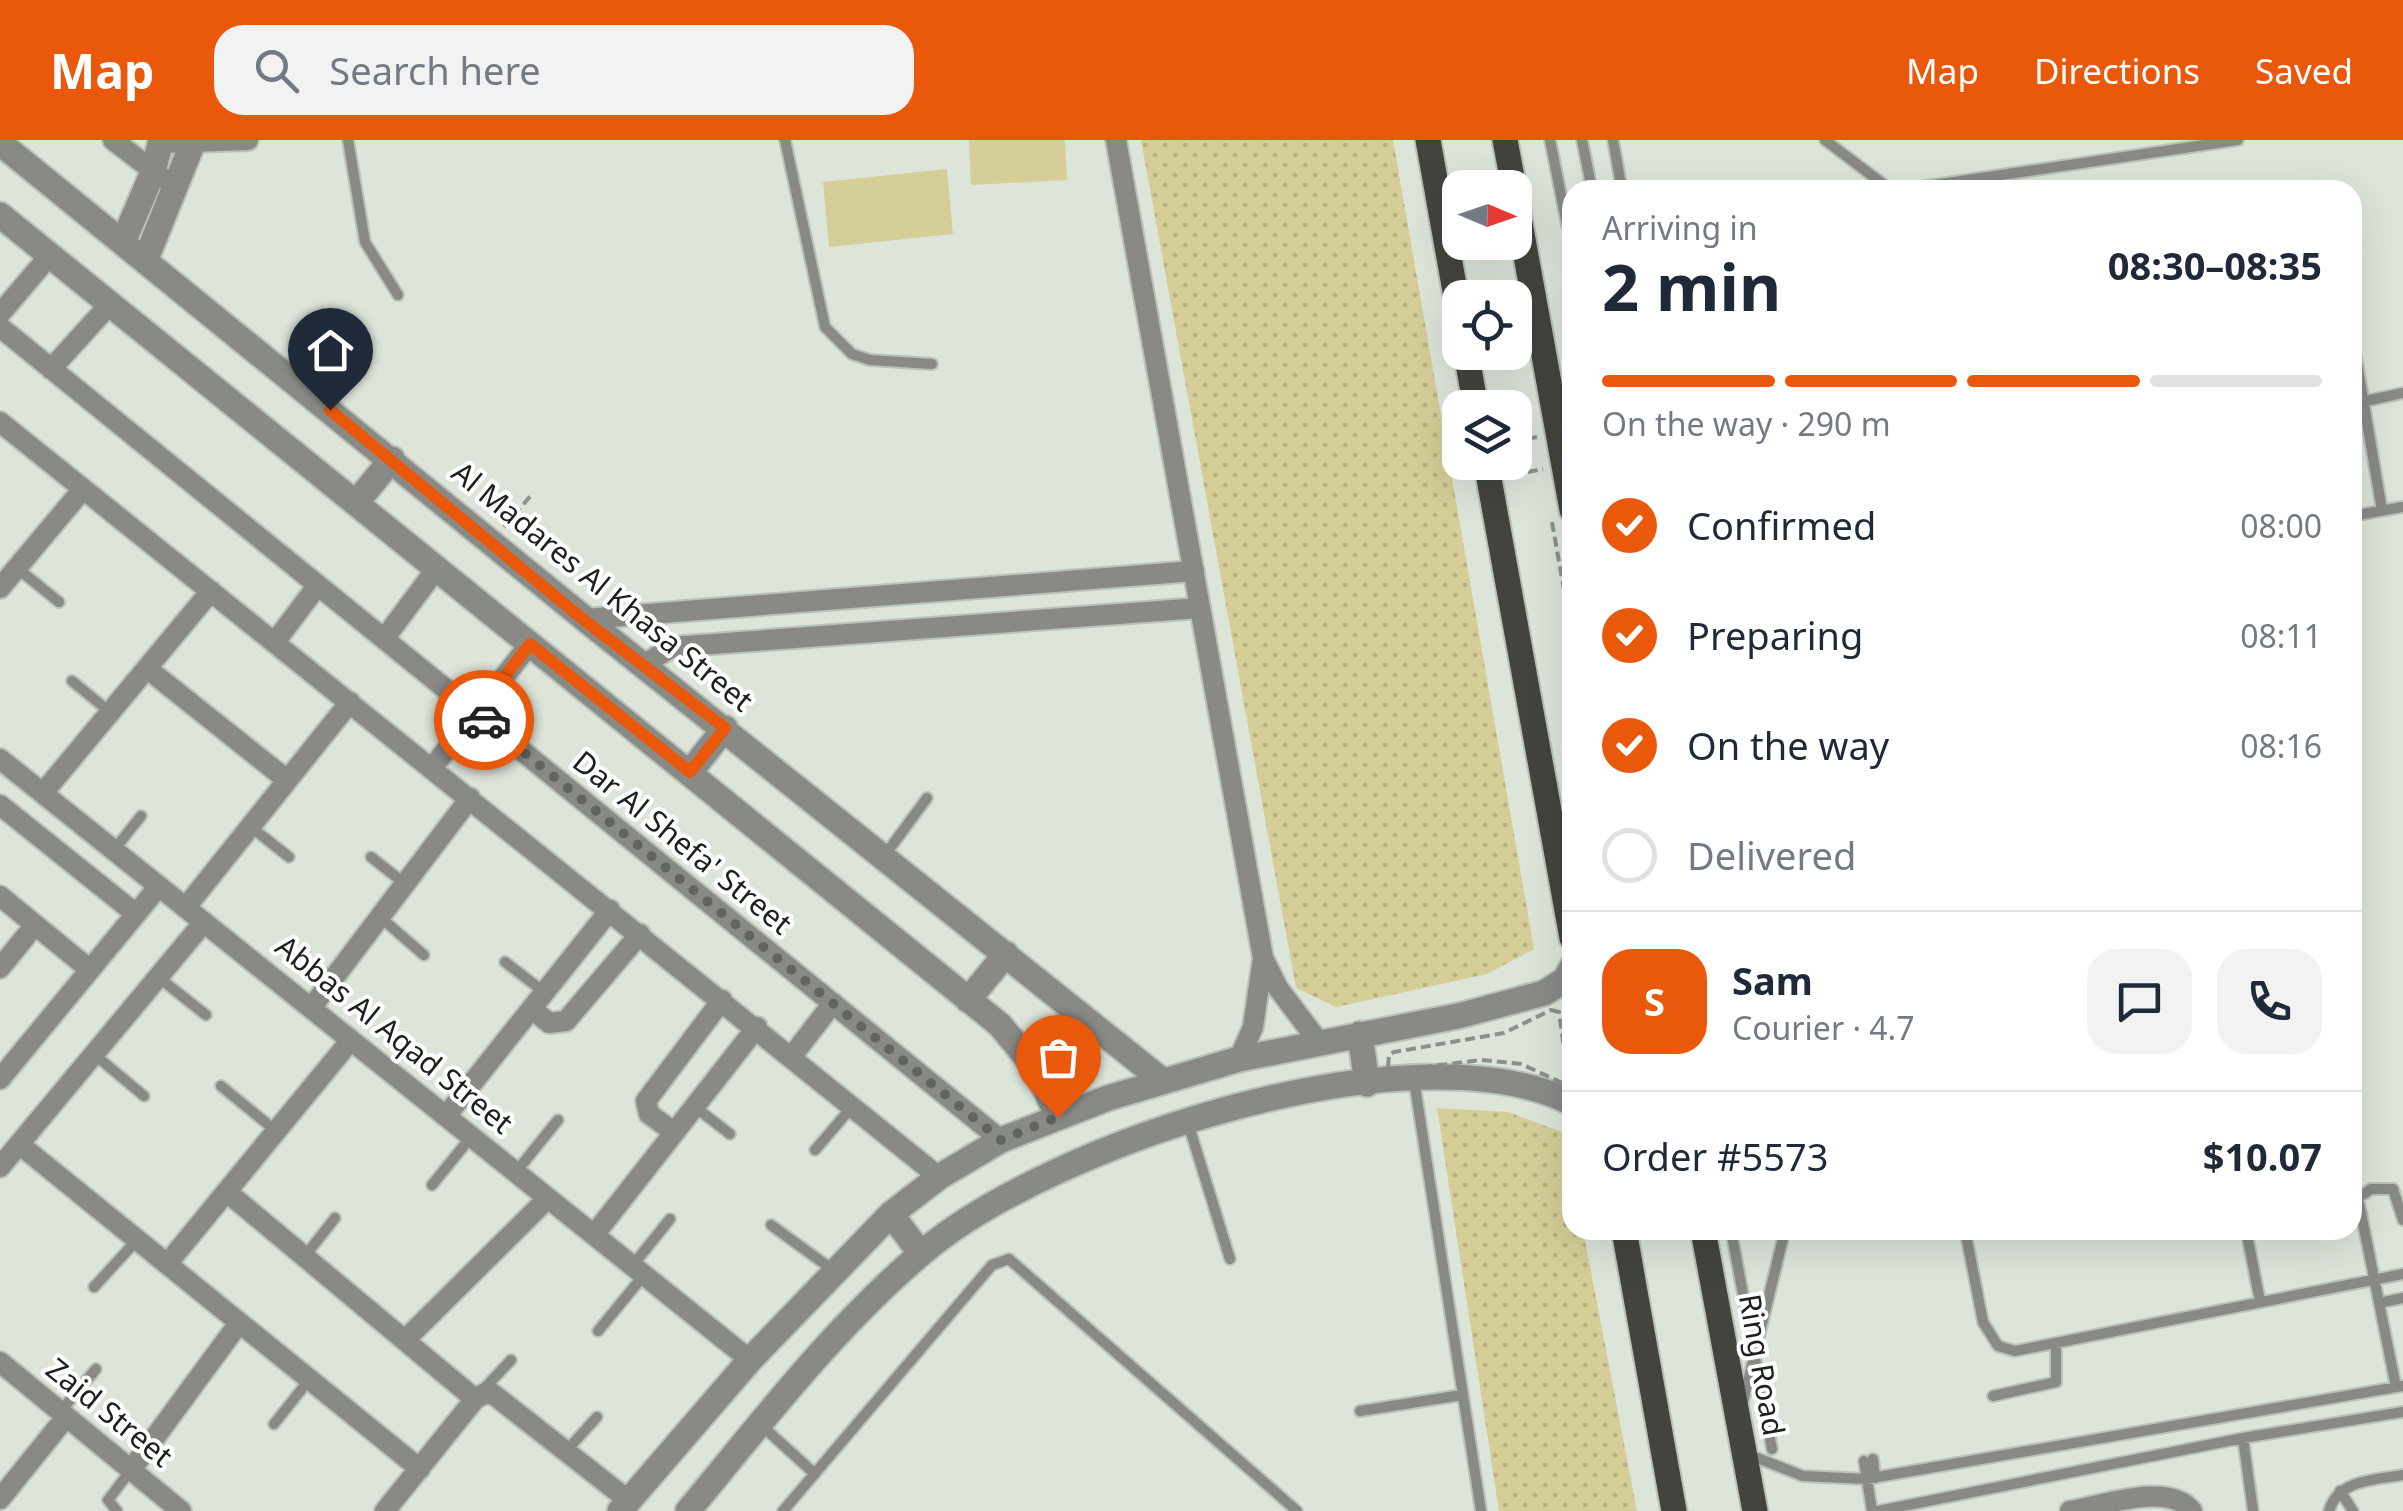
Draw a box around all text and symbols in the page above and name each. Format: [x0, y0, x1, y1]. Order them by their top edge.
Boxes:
search box [214, 25, 914, 115]
text: Map [50, 38, 154, 103]
icon: search [249, 43, 304, 98]
text: Search here [329, 44, 541, 96]
text: Map [1906, 47, 1979, 94]
text: Directions [2034, 47, 2200, 94]
text: Saved [2255, 47, 2353, 94]
north arrow [1442, 170, 1532, 260]
map controls [1442, 170, 1532, 480]
text: Arriving in [1602, 206, 1757, 249]
text: 08:30–08:35 [2108, 239, 2322, 291]
text: 2 min [1602, 242, 1781, 330]
button: locate [1442, 280, 1532, 370]
pin [288, 308, 373, 411]
icon: home [303, 323, 358, 378]
button: layers [1442, 390, 1532, 480]
text: On the way · 290 m [1602, 402, 1891, 445]
street label: Al Madares Al Khasa Street [444, 451, 762, 720]
icon: check [1602, 498, 1657, 553]
text: Confirmed [1687, 499, 1876, 551]
text: 08:00 [2240, 504, 2322, 547]
icon: check [1602, 608, 1657, 663]
text: Preparing [1687, 609, 1863, 661]
text: 08:11 [2240, 614, 2322, 657]
courier [434, 670, 534, 770]
icon: car [457, 693, 512, 748]
icon: check [1602, 718, 1657, 773]
text: On the way [1687, 719, 1889, 771]
text: 08:16 [2240, 724, 2322, 767]
street label: Dar Al Shefa' Street [565, 741, 801, 943]
text: Delivered [1687, 829, 1856, 881]
street label: Abbas Al Aqad Street [268, 925, 522, 1142]
button: chat [2087, 949, 2192, 1054]
button: phone [2217, 949, 2322, 1054]
text: Sam [1732, 954, 1813, 1006]
text: S [1644, 975, 1665, 1027]
text: Courier · 4.7 [1732, 1006, 1915, 1049]
pin [1016, 1015, 1101, 1118]
icon: bag [1031, 1030, 1086, 1085]
text: Order #5573 [1602, 1130, 1828, 1182]
text: $10.07 [2203, 1130, 2322, 1182]
street label: Ring Road [1730, 1291, 1795, 1439]
street label: Zaid Street [38, 1348, 182, 1476]

